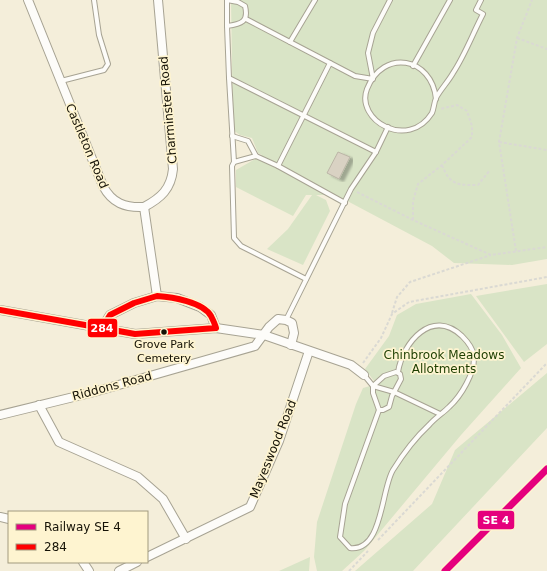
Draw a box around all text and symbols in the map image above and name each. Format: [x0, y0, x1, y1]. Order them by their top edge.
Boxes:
street label: Charminster Road [156, 56, 180, 164]
street label: Castleton Road [63, 101, 111, 191]
line badge: 284 [87, 318, 118, 338]
text: 284 [91, 322, 114, 335]
marker: Grove Park Cemetery [159, 327, 169, 337]
place label: Grove Park Cemetery [134, 338, 195, 365]
park label: Chinbrook Meadows Allotments [384, 348, 504, 376]
street label: Riddons Road [71, 369, 153, 403]
street label: Mayeswood Road [247, 398, 299, 500]
line badge: SE 4 [477, 510, 515, 530]
legend [8, 511, 148, 563]
text: SE 4 [483, 514, 510, 527]
text: Railway SE 4 [44, 520, 121, 534]
text: 284 [44, 540, 67, 554]

